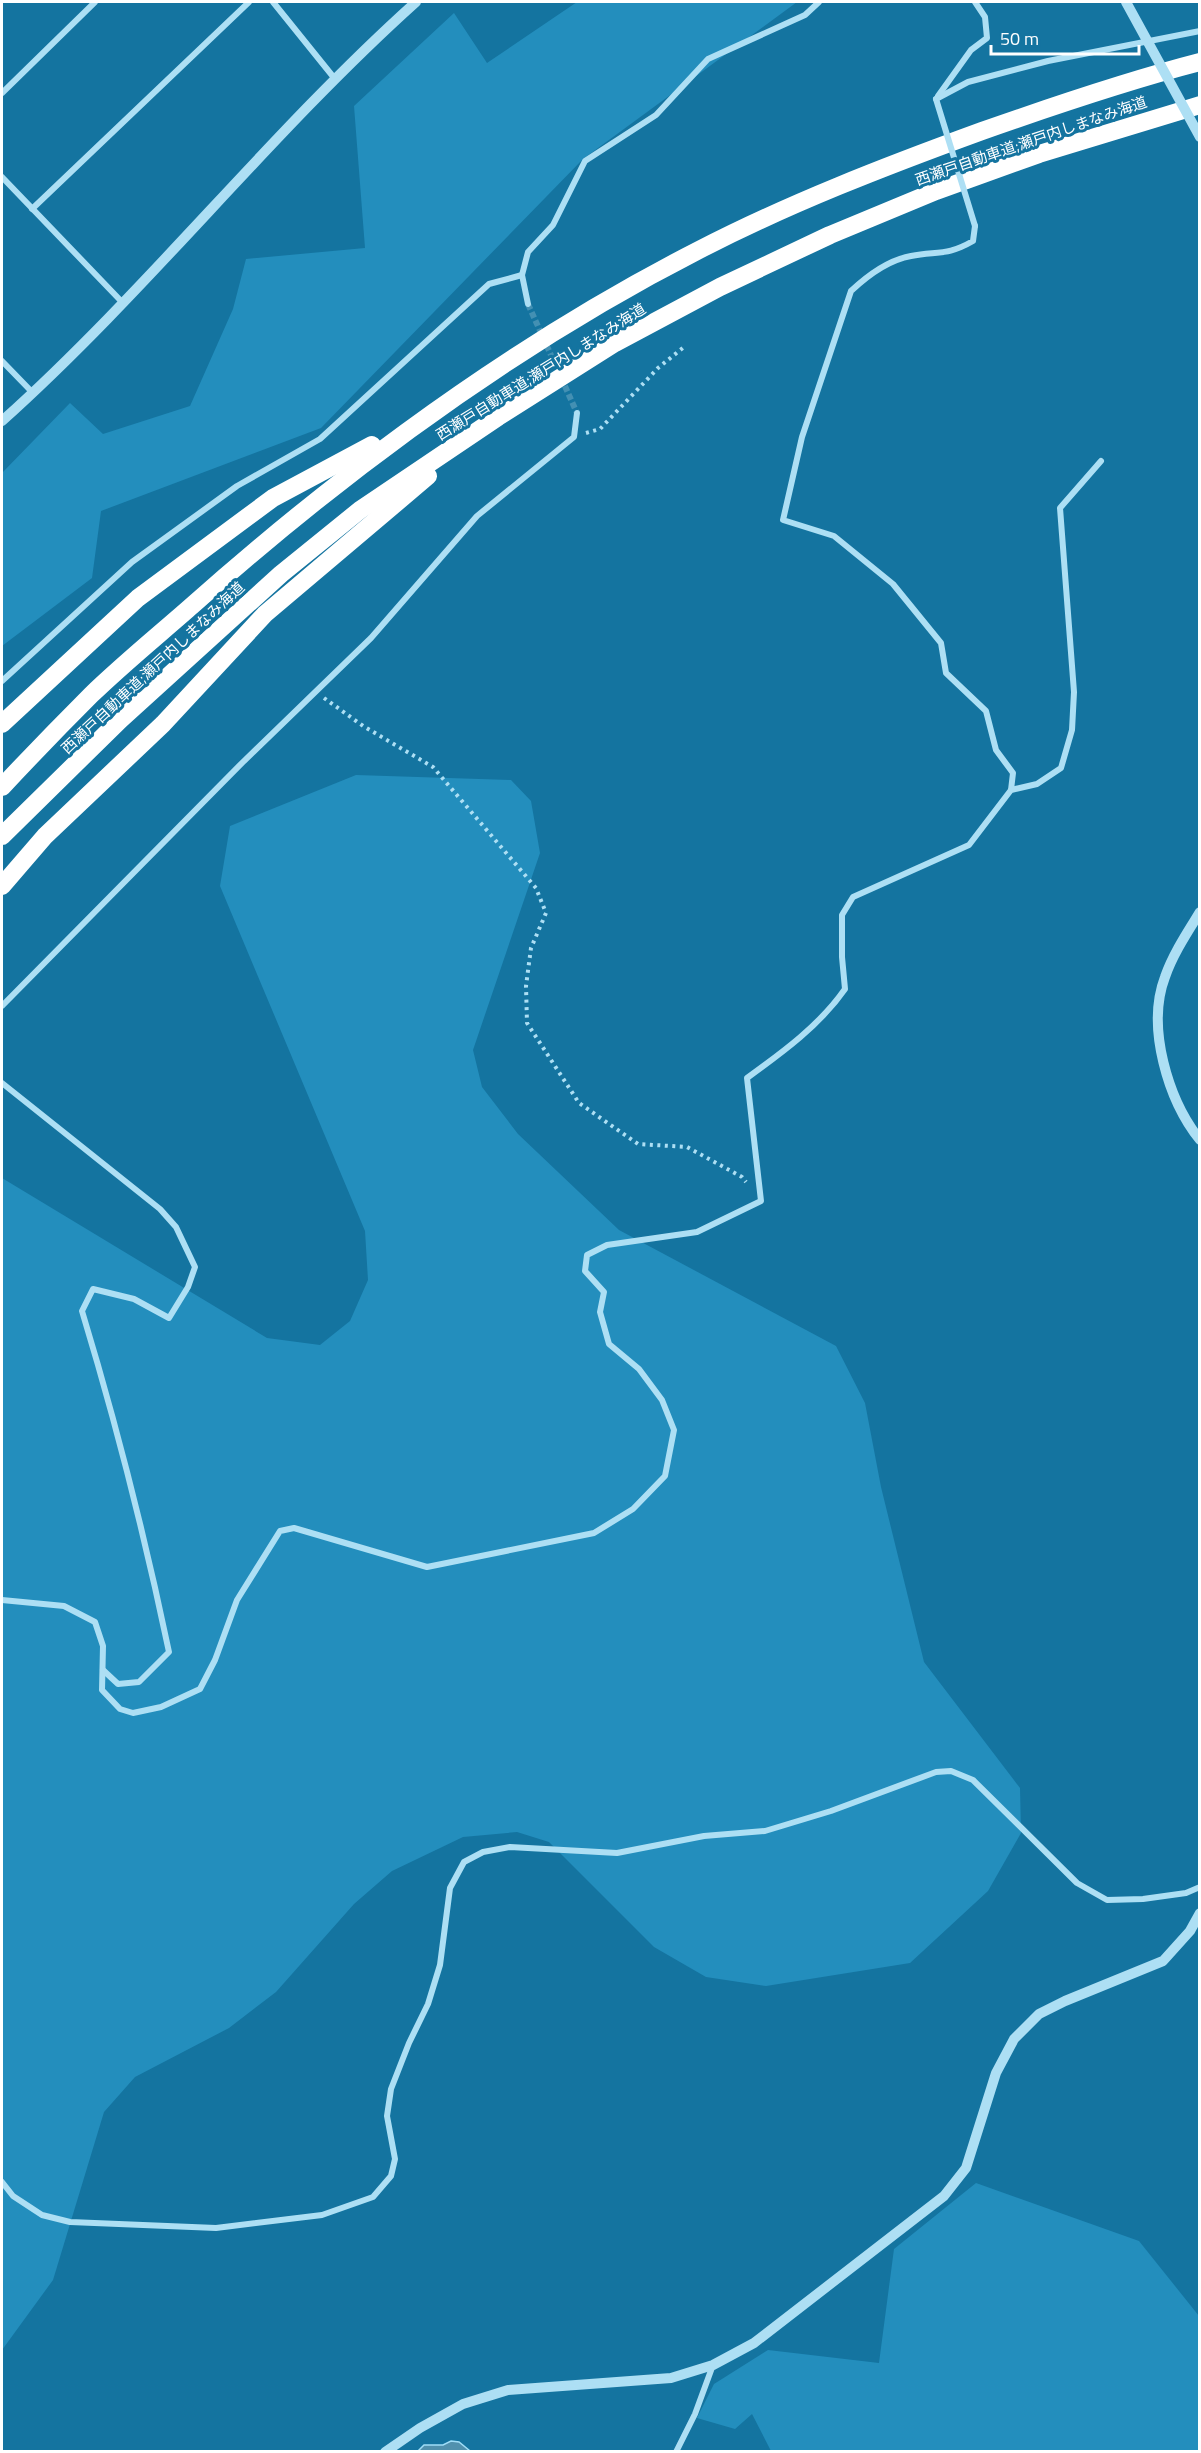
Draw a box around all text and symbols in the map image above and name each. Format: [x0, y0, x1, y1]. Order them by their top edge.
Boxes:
scale bar [991, 18, 1140, 56]
text: 50 m [1000, 25, 1039, 52]
street label: 西瀬戸自動車道;瀬戸内しまなみ海道 [912, 90, 1150, 191]
street label: 西瀬戸自動車道;瀬戸内しまなみ海道 [431, 297, 650, 446]
street label: 西瀬戸自動車道;瀬戸内しまなみ海道 [56, 576, 250, 759]

